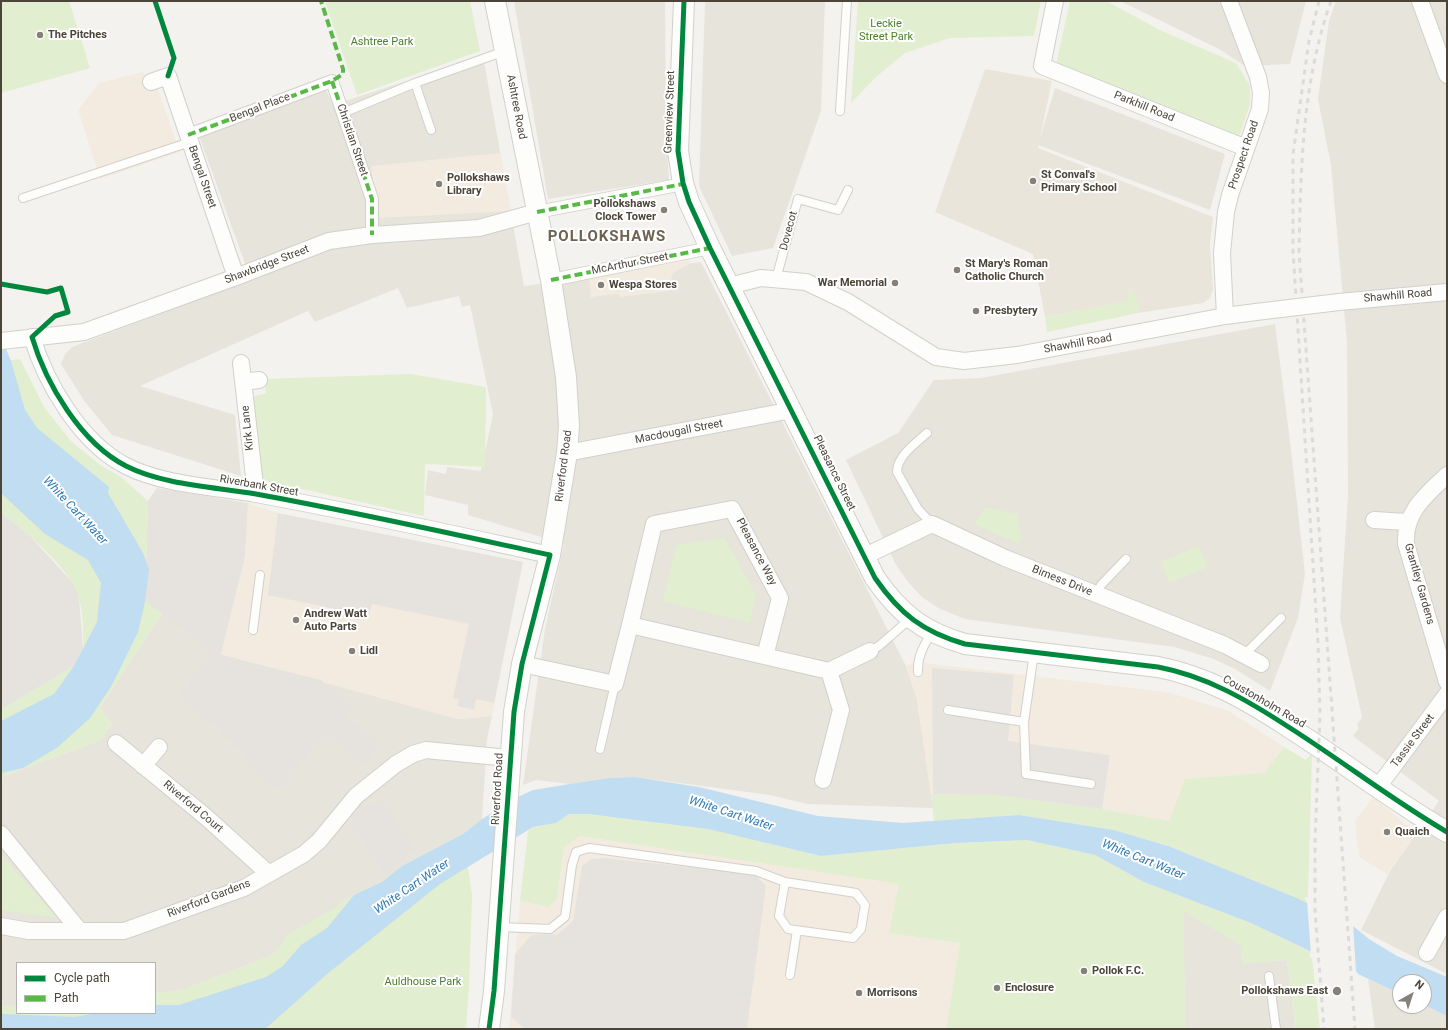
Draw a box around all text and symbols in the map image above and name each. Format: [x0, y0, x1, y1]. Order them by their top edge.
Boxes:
park label: Leckie Street Park [859, 17, 913, 43]
place label: The Pitches [48, 28, 107, 42]
marker: The Pitches [35, 30, 45, 40]
park label: Ashtree Park [351, 35, 413, 49]
street label: Greenview Street [662, 70, 678, 154]
street label: Ashtree Road [503, 73, 529, 141]
street label: Parkhill Road [1112, 89, 1176, 125]
street label: Bengal Place [228, 90, 292, 126]
street label: Christian Street [333, 102, 371, 178]
street label: Prospect Road [1226, 119, 1262, 191]
street label: Bengal Street [185, 144, 219, 210]
place label: St Conval's Primary School [1041, 168, 1117, 194]
place label: Pollokshaws Library [447, 171, 510, 197]
marker: St Conval's Primary School [1028, 176, 1038, 186]
marker: Pollokshaws Library [434, 179, 444, 189]
place label: Pollokshaws Clock Tower [593, 197, 656, 223]
marker: Pollokshaws Clock Tower [659, 205, 669, 215]
street label: Dovecot [777, 210, 801, 252]
district label: POLLOKSHAWS [548, 228, 666, 246]
street label: Shawbridge Street [223, 243, 311, 287]
street label: McArthur Street [591, 250, 669, 278]
place label: St Mary's Roman Catholic Church [965, 257, 1048, 283]
marker: St Mary's Roman Catholic Church [952, 265, 962, 275]
place label: War Memorial [818, 276, 887, 290]
place label: Wespa Stores [609, 278, 677, 292]
marker: War Memorial [890, 278, 900, 288]
marker: Wespa Stores [596, 280, 606, 290]
street label: Shawhill Road [1363, 286, 1433, 306]
place label: Presbytery [984, 304, 1038, 318]
marker: Presbytery [971, 306, 981, 316]
street label: Shawhill Road [1043, 332, 1113, 356]
street label: Kirk Lane [239, 405, 257, 451]
street label: Macdougall Street [634, 417, 724, 447]
street label: Riverford Road [553, 429, 575, 503]
street label: Pleasance Street [810, 433, 858, 513]
street label: Riverbank Street [219, 473, 299, 499]
water label: White Cart Water [40, 474, 110, 548]
street label: Pleasance Way [733, 516, 779, 588]
street label: Grantley Gardens [1401, 542, 1437, 626]
street label: Birness Drive [1030, 563, 1094, 599]
place label: Andrew Watt Auto Parts [304, 607, 367, 633]
marker: Andrew Watt Auto Parts [291, 615, 301, 625]
place label: Lidl [360, 644, 378, 658]
marker: Lidl [347, 646, 357, 656]
street label: Coustonholm Road [1220, 673, 1308, 731]
street label: Tassie Street [1389, 712, 1437, 770]
street label: Riverford Road [490, 753, 506, 825]
street label: Riverford Court [160, 778, 226, 836]
water label: White Cart Water [687, 794, 775, 834]
place label: Quaich [1395, 825, 1429, 839]
marker: Quaich [1382, 827, 1392, 837]
water label: White Cart Water [1100, 837, 1186, 883]
water label: White Cart Water [372, 856, 452, 918]
street label: Riverford Gardens [166, 877, 252, 921]
legend [16, 962, 156, 1014]
place label: Pollok F.C. [1092, 964, 1144, 978]
marker: Pollok F.C. [1079, 966, 1089, 976]
text: Cycle path [54, 971, 110, 985]
north arrow [1392, 974, 1432, 1014]
park label: Auldhouse Park [385, 975, 461, 989]
text: N [1412, 978, 1426, 993]
place label: Enclosure [1005, 981, 1054, 995]
marker: Enclosure [992, 983, 1002, 993]
place label: Pollokshaws East [1241, 984, 1328, 998]
marker: Pollokshaws East [1331, 985, 1343, 997]
place label: Morrisons [867, 986, 917, 1000]
marker: Morrisons [854, 988, 864, 998]
text: Path [54, 991, 79, 1005]

